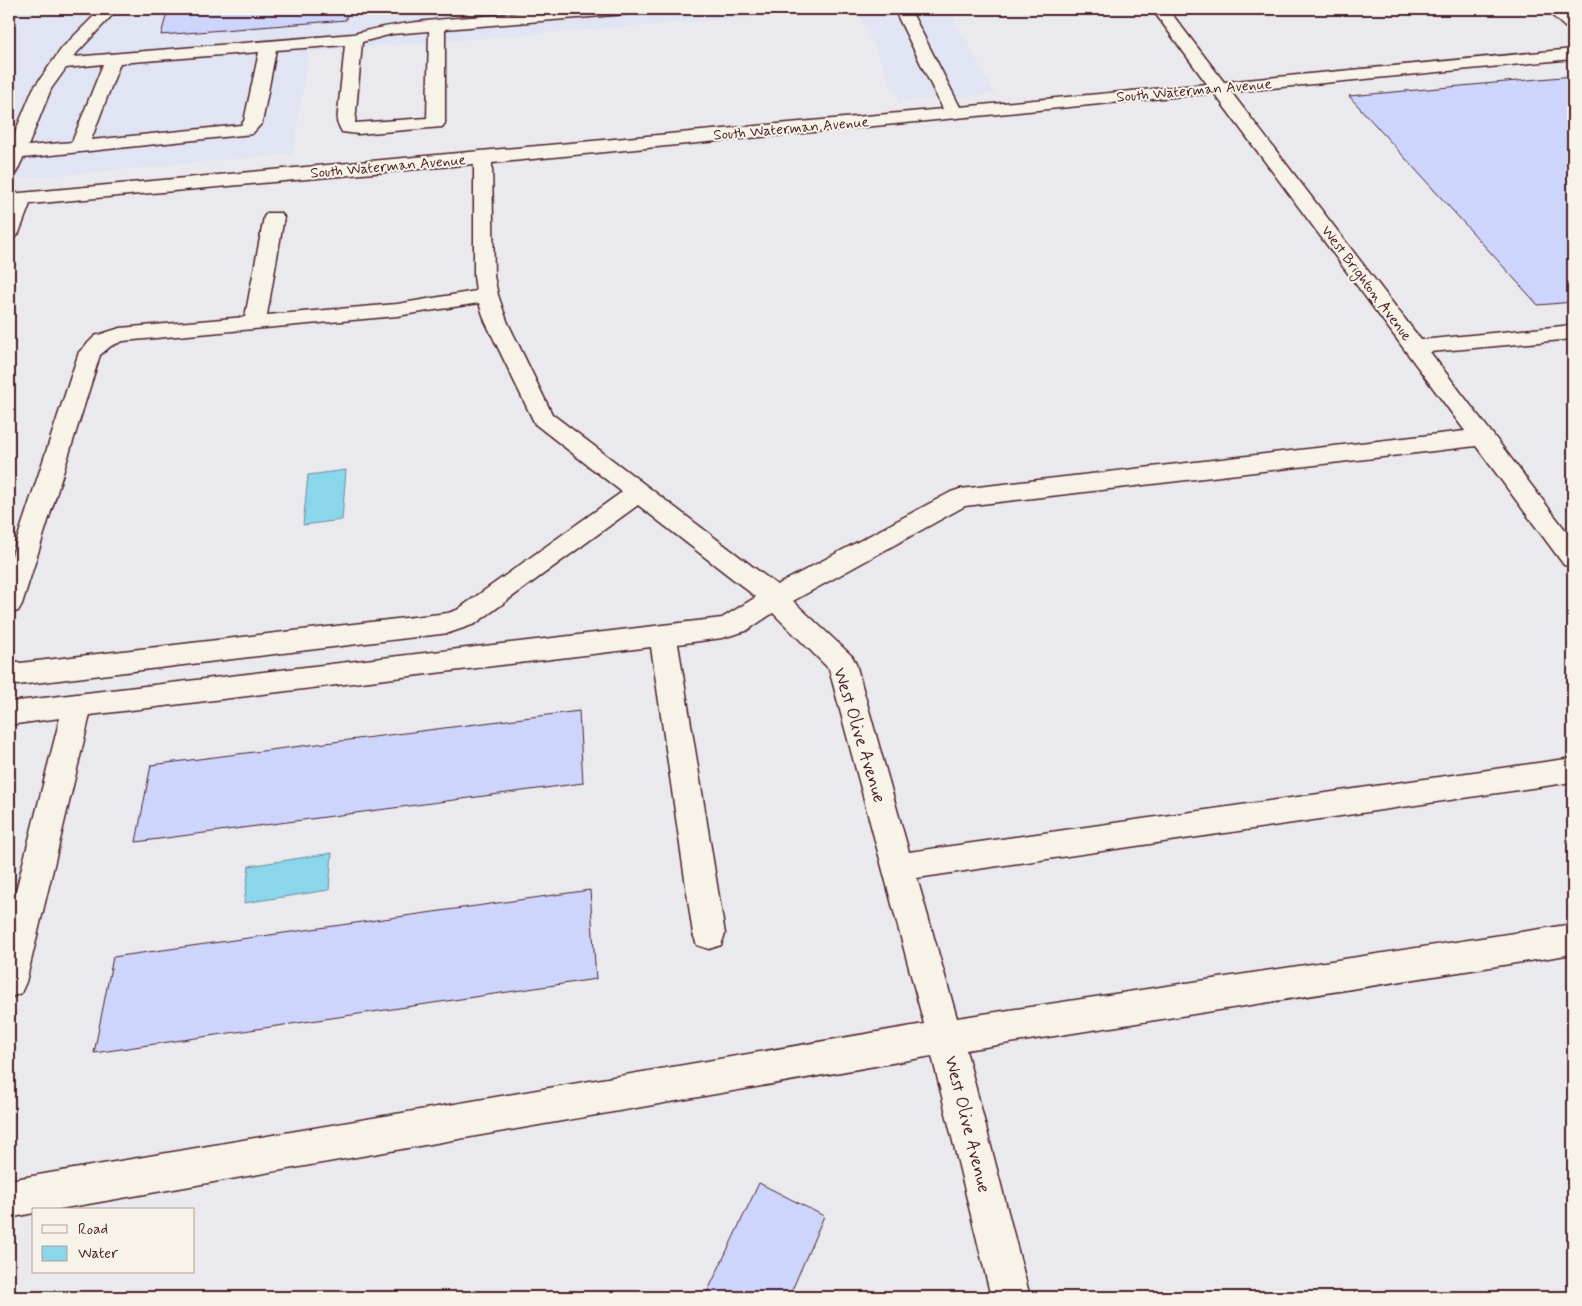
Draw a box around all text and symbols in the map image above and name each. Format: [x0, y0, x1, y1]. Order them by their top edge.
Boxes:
street label: South Waterman Avenue [1115, 74, 1273, 108]
street label: South Waterman Avenue [712, 112, 870, 146]
street label: South Waterman Avenue [309, 150, 467, 184]
street label: West Brighton Avenue [1315, 222, 1416, 346]
street label: West Olive Avenue [827, 665, 891, 806]
street label: West Olive Avenue [938, 1053, 996, 1195]
legend [32, 1208, 195, 1274]
text: Road [78, 1220, 108, 1240]
text: Water [78, 1244, 118, 1264]

